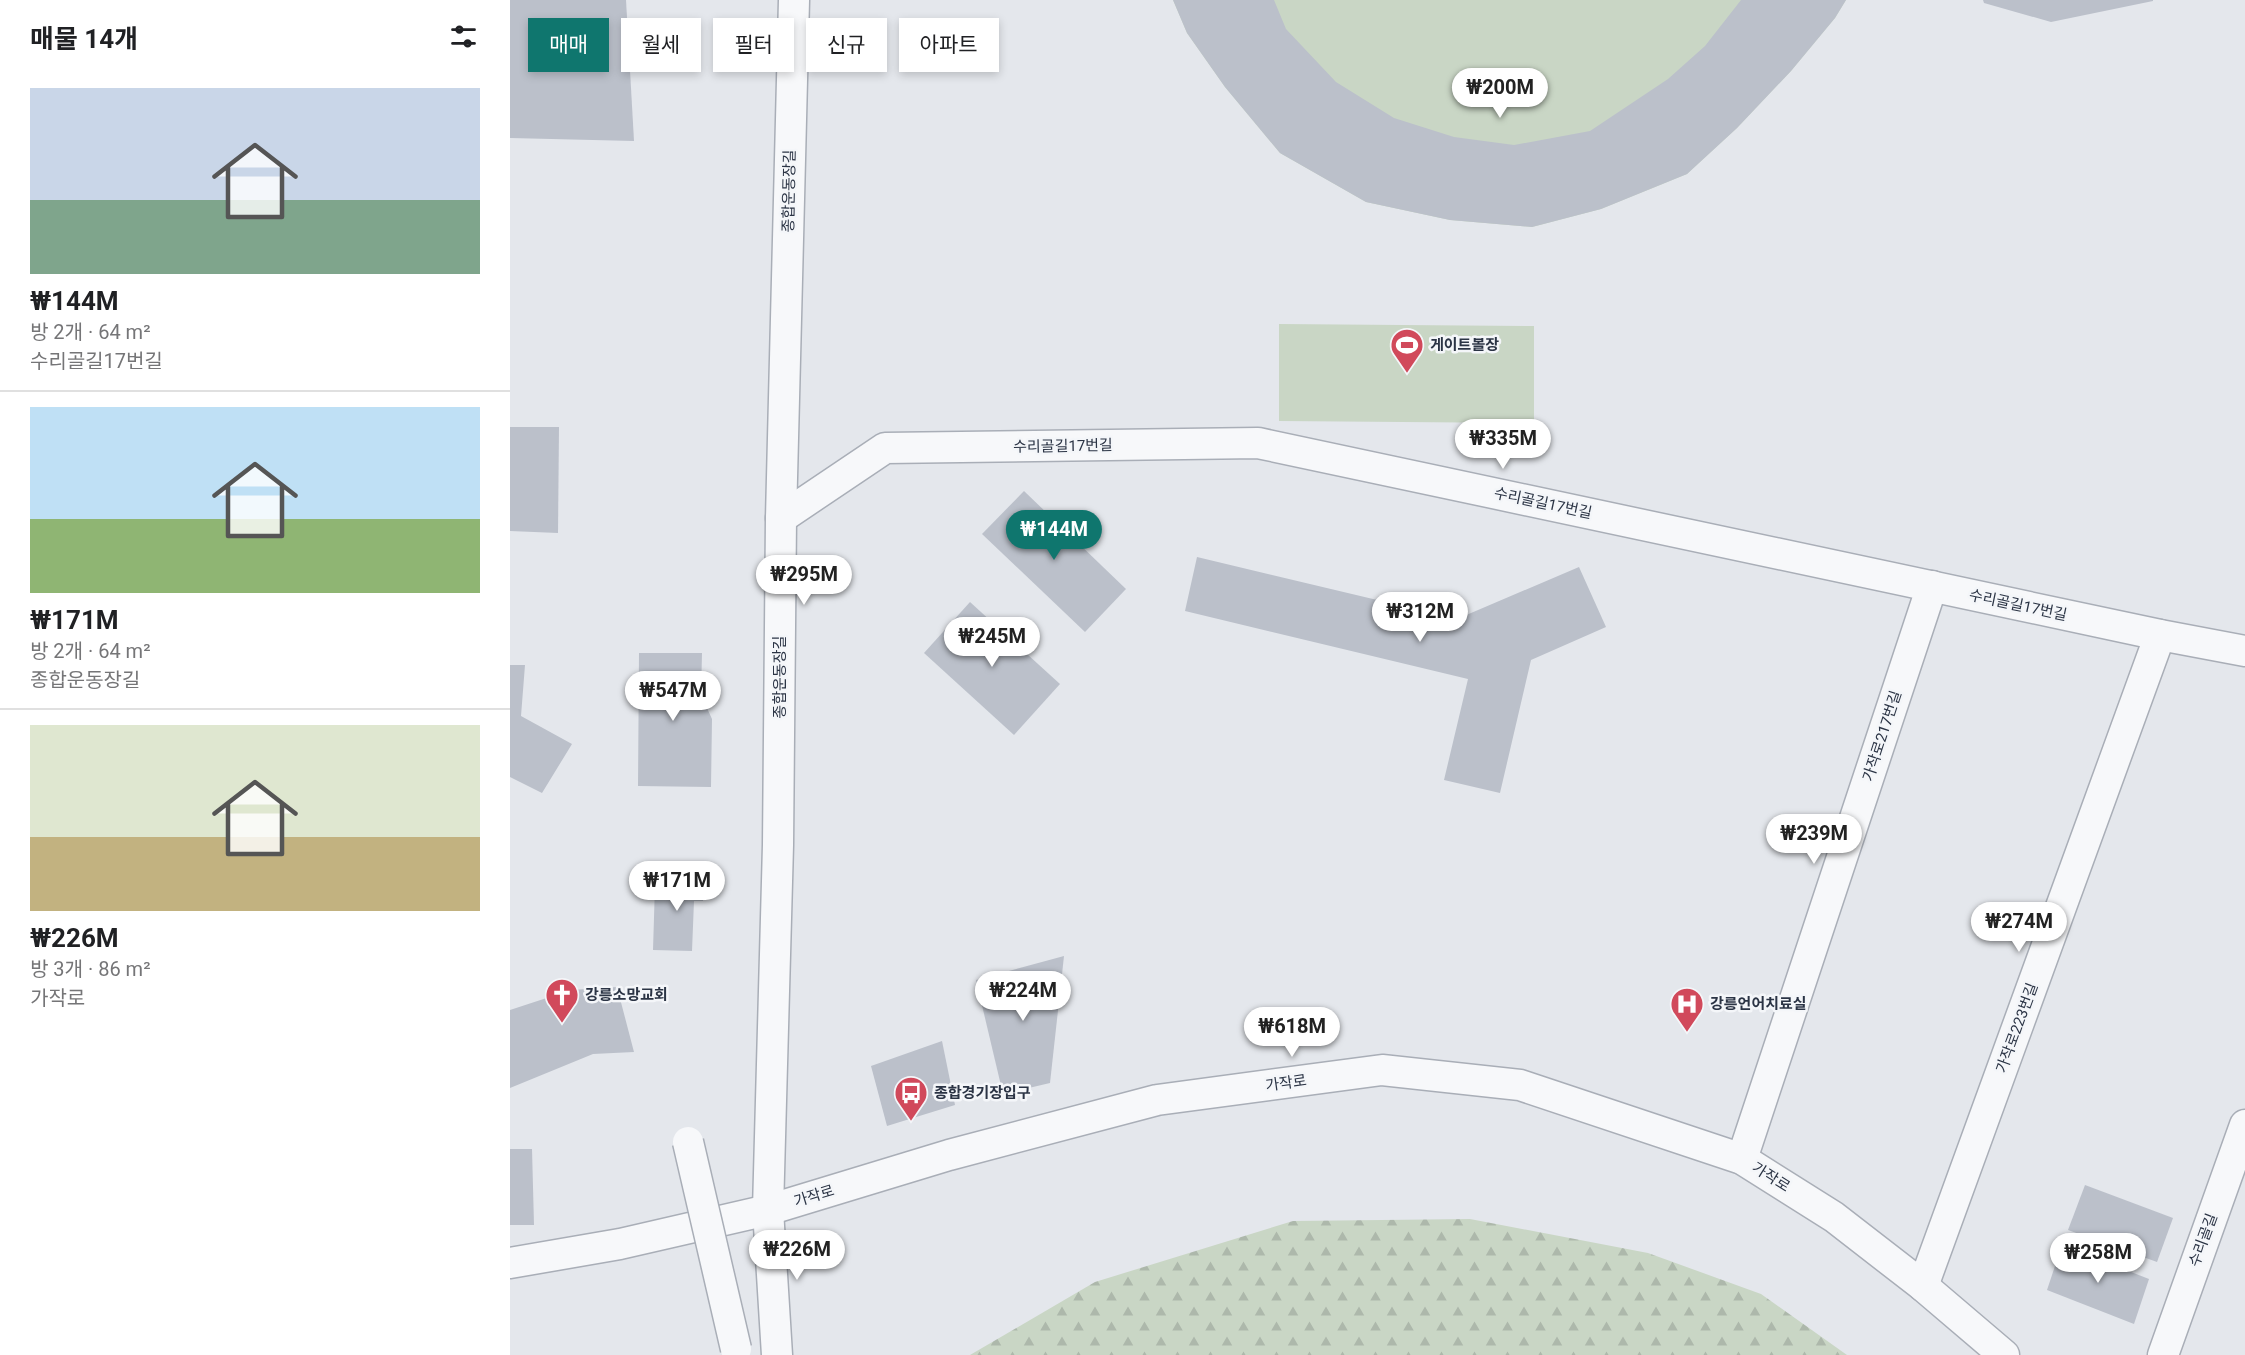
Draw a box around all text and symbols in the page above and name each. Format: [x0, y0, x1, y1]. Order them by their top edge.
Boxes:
chip: 매매 [528, 18, 609, 72]
chip: 월세 [621, 18, 701, 72]
chip: 필터 [713, 18, 794, 72]
chip: 신규 [806, 18, 887, 72]
chip: 아파트 [899, 18, 999, 72]
icon: filters [447, 20, 480, 53]
text: 매물 14개 [30, 24, 138, 54]
pin: ₩200M [1458, 68, 1542, 119]
text: ₩200M [1466, 75, 1534, 99]
icon: home [201, 127, 309, 235]
street label: 종합운동장길 [779, 149, 799, 233]
text: ₩144M [30, 286, 119, 316]
text: 방 2개 · 64 m² [30, 320, 150, 344]
sports icon: 게이트볼장 [1389, 327, 1425, 374]
place label: 게이트볼장 [1430, 336, 1499, 354]
text: 수리골길17번길 [30, 349, 163, 373]
pin: ₩335M [1461, 419, 1545, 470]
text: ₩335M [1469, 426, 1537, 450]
street label: 수리골길17번길 [1013, 436, 1113, 456]
icon: home [201, 446, 309, 554]
street label: 수리골길17번길 [1492, 484, 1594, 522]
pin: ₩144M [1012, 510, 1096, 561]
text: ₩144M [1020, 517, 1088, 541]
pin: ₩295M [762, 555, 846, 606]
text: ₩295M [770, 562, 838, 586]
street label: 수리골길17번길 [1967, 586, 2069, 624]
pin: ₩312M [1378, 592, 1462, 643]
text: ₩312M [1386, 599, 1454, 623]
text: ₩171M [30, 605, 119, 635]
pin: ₩245M [950, 617, 1034, 668]
text: ₩245M [958, 624, 1026, 648]
street label: 종합운동장길 [771, 636, 789, 718]
text: 방 2개 · 64 m² [30, 639, 150, 663]
text: 종합운동장길 [30, 668, 140, 692]
pin: ₩547M [631, 671, 715, 722]
text: ₩547M [639, 678, 707, 702]
street label: 가작로217번길 [1859, 688, 1905, 784]
icon: home [201, 764, 309, 872]
pin: ₩239M [1772, 814, 1856, 865]
text: ₩239M [1780, 821, 1848, 845]
pin: ₩171M [635, 861, 719, 912]
text: ₩171M [643, 868, 711, 892]
pin: ₩274M [1977, 902, 2061, 953]
text: ₩274M [1985, 909, 2053, 933]
text: ₩226M [30, 923, 119, 953]
text: 방 3개 · 86 m² [30, 957, 150, 981]
pin: ₩224M [981, 971, 1065, 1022]
church icon: 강릉소망교회 [544, 977, 580, 1024]
text: ₩224M [989, 978, 1057, 1002]
street label: 가작로223번길 [1992, 981, 2042, 1075]
text: 가작로 [30, 986, 85, 1010]
place label: 강릉소망교회 [585, 986, 668, 1004]
hospital icon: 강릉언어치료실 [1669, 986, 1705, 1033]
place label: 강릉언어치료실 [1710, 995, 1807, 1013]
pin: ₩618M [1250, 1007, 1334, 1058]
text: ₩618M [1258, 1014, 1326, 1038]
street label: 가작로 [1264, 1071, 1308, 1095]
bus stop icon: 종합경기장입구 [893, 1075, 929, 1122]
place label: 종합경기장입구 [934, 1084, 1031, 1102]
street label: 가작로 [1749, 1158, 1793, 1196]
street label: 가작로 [792, 1181, 836, 1211]
street label: 수리골길 [2185, 1211, 2221, 1269]
pin: ₩226M [755, 1230, 839, 1281]
pin: ₩258M [2056, 1233, 2140, 1284]
text: ₩226M [763, 1237, 831, 1261]
text: ₩258M [2064, 1240, 2132, 1264]

